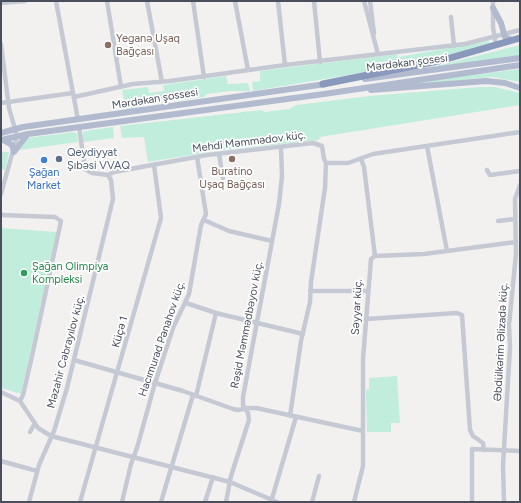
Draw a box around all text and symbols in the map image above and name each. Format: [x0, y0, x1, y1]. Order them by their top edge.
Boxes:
place label: Yeganə Uşaq Bağçası [116, 32, 180, 58]
marker: Yeganə Uşaq Bağçası [103, 40, 113, 50]
street label: Mərdəkan şosesi [366, 51, 448, 75]
street label: Mərdəkan şossesi [111, 86, 199, 112]
street label: Mehdi Məmmədov küç. [191, 128, 307, 156]
place label: Qeydiyyat Şıbəsi VVAQ [67, 146, 130, 172]
marker: Qeydiyyat Şıbəsi VVAQ [54, 154, 64, 164]
marker: Buratino Uşaq Bağçası [227, 154, 237, 164]
marker: Şağan Market [39, 155, 49, 165]
place label: Buratino Uşaq Bağçası [199, 165, 265, 191]
place label: Şağan Market [27, 166, 61, 192]
place label: Şağan Olimpiya Kompleksi [32, 260, 108, 286]
street label: Rəşid Məmmədbəyov küç. [228, 260, 266, 390]
marker: Şağan Olimpiya Kompleksi [19, 268, 29, 278]
street label: Səyyar küç. [349, 279, 365, 335]
street label: Hacımurad Pənahov küç. [136, 280, 188, 398]
street label: Əbdülkərim Əlizadə küç. [491, 282, 511, 402]
street label: Məzahir Cəbrayılov küç. [45, 294, 87, 410]
street label: Küçə 1 [109, 315, 131, 349]

